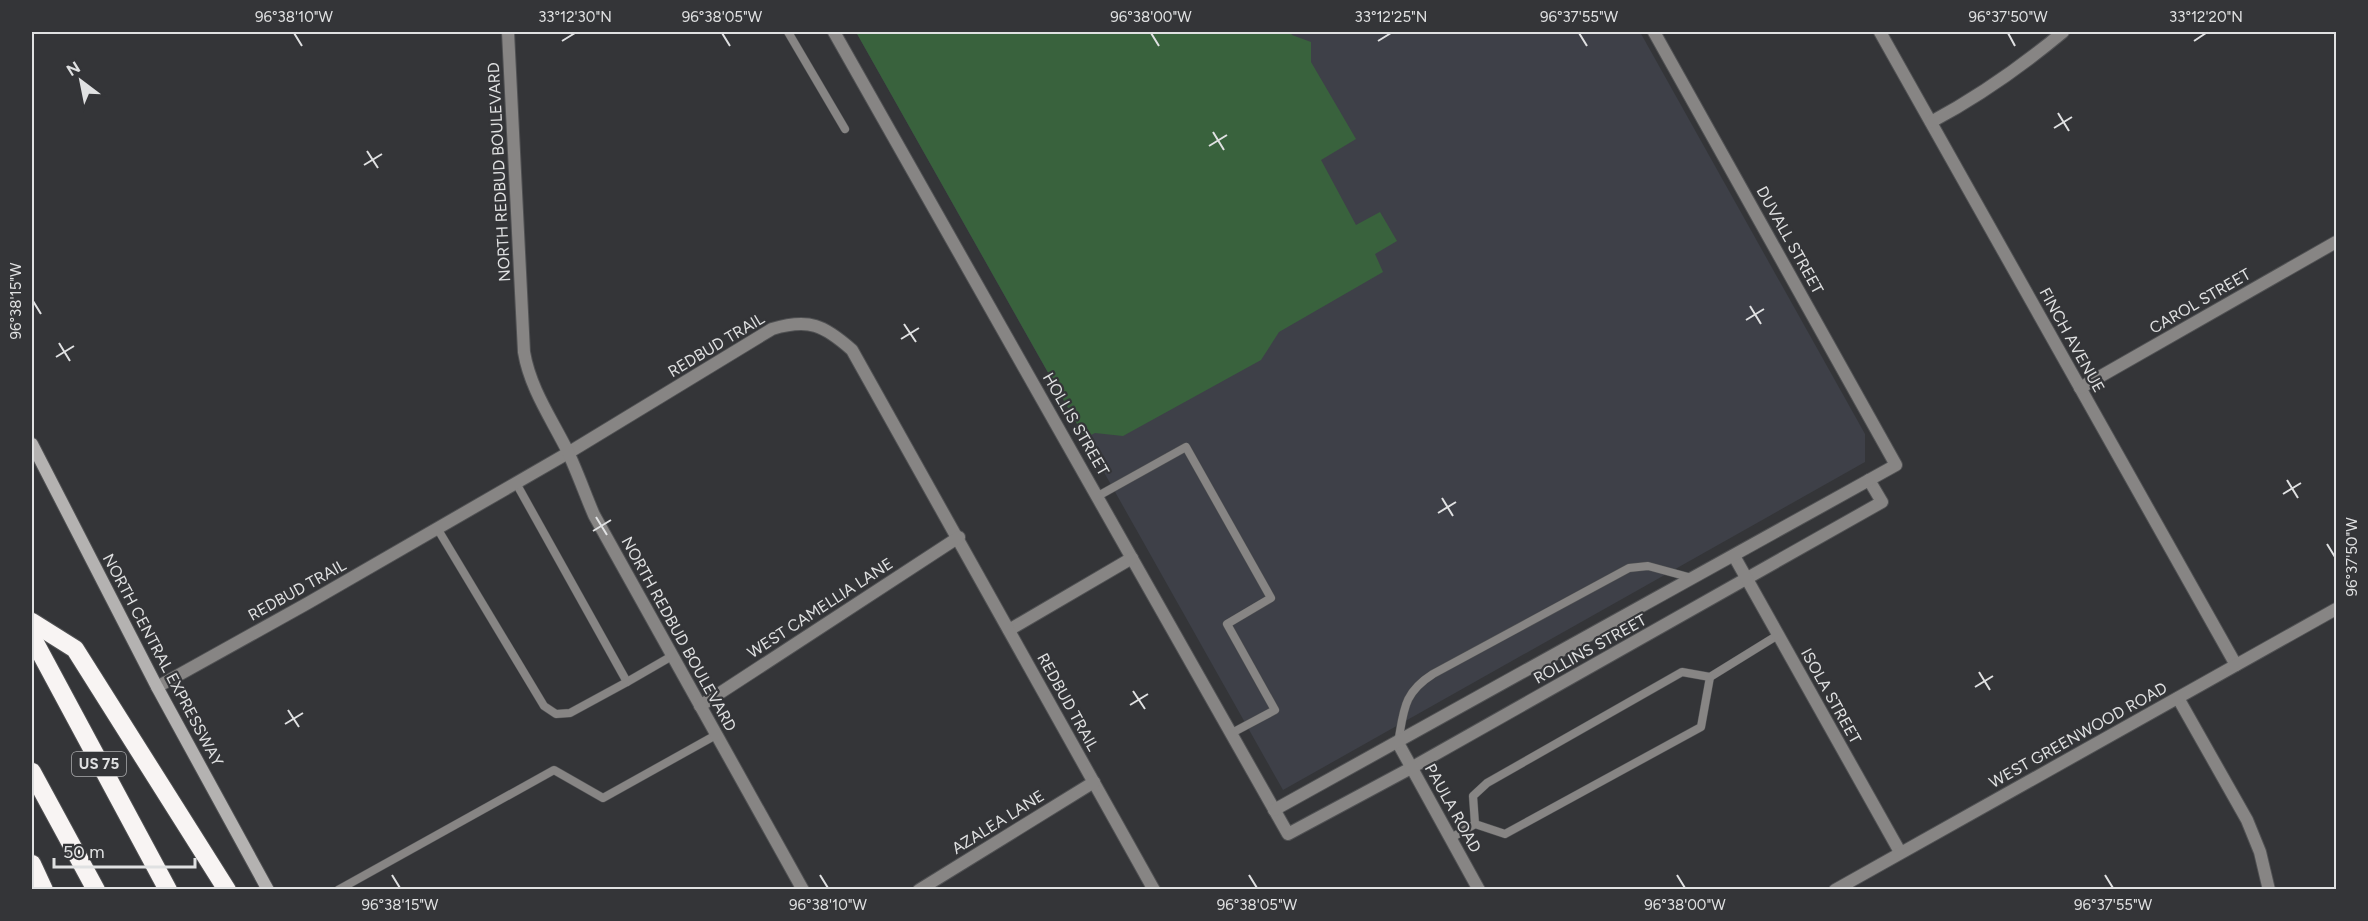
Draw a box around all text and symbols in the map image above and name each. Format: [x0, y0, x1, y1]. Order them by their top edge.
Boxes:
text: 96°38'10"W [255, 8, 334, 26]
text: 33°12'30"N [538, 8, 612, 26]
text: 96°38'05"W [682, 8, 763, 26]
text: 96°38'00"W [1110, 8, 1192, 26]
text: 33°12'25"N [1355, 8, 1427, 26]
text: 96°37'55"W [1540, 8, 1619, 26]
text: 96°37'50"W [1968, 8, 2048, 26]
text: 33°12'20"N [2169, 8, 2243, 26]
north arrow [51, 51, 111, 111]
text: N [63, 57, 84, 80]
street label: NORTH REDBUD BOULEVARD [484, 62, 514, 282]
street label: DUVALL STREET [1752, 183, 1828, 297]
text: 96°38'15"W [7, 262, 25, 339]
street label: CAROL STREET [2146, 264, 2254, 338]
street label: FINCH AVENUE [2035, 284, 2109, 396]
street label: REDBUD TRAIL [664, 308, 768, 381]
street label: HOLLIS STREET [1039, 369, 1113, 479]
text: 96°37'50"W [2343, 517, 2361, 597]
street label: NORTH REDBUD BOULEVARD [617, 533, 741, 735]
street label: NORTH CENTRAL EXPRESSWAY [99, 551, 227, 770]
street label: WEST CAMELLIA LANE [744, 554, 896, 662]
street label: REDBUD TRAIL [245, 555, 350, 625]
street label: ROLLINS STREET [1530, 610, 1650, 688]
street label: ISOLA STREET [1797, 645, 1865, 747]
street label: REDBUD TRAIL [1033, 650, 1103, 755]
street label: WEST GREENWOOD ROAD [1986, 678, 2170, 792]
road number: US 75 [72, 752, 126, 776]
street label: PAULA ROAD [1421, 760, 1485, 856]
street label: AZALEA LANE [948, 786, 1048, 858]
scale bar [54, 831, 195, 869]
text: 50 m [63, 841, 105, 863]
text: 96°38'15"W [362, 896, 439, 914]
text: 96°38'10"W [789, 896, 868, 914]
text: 96°38'05"W [1217, 896, 1298, 914]
text: 96°38'00"W [1644, 896, 1726, 914]
text: 96°37'55"W [2074, 896, 2153, 914]

